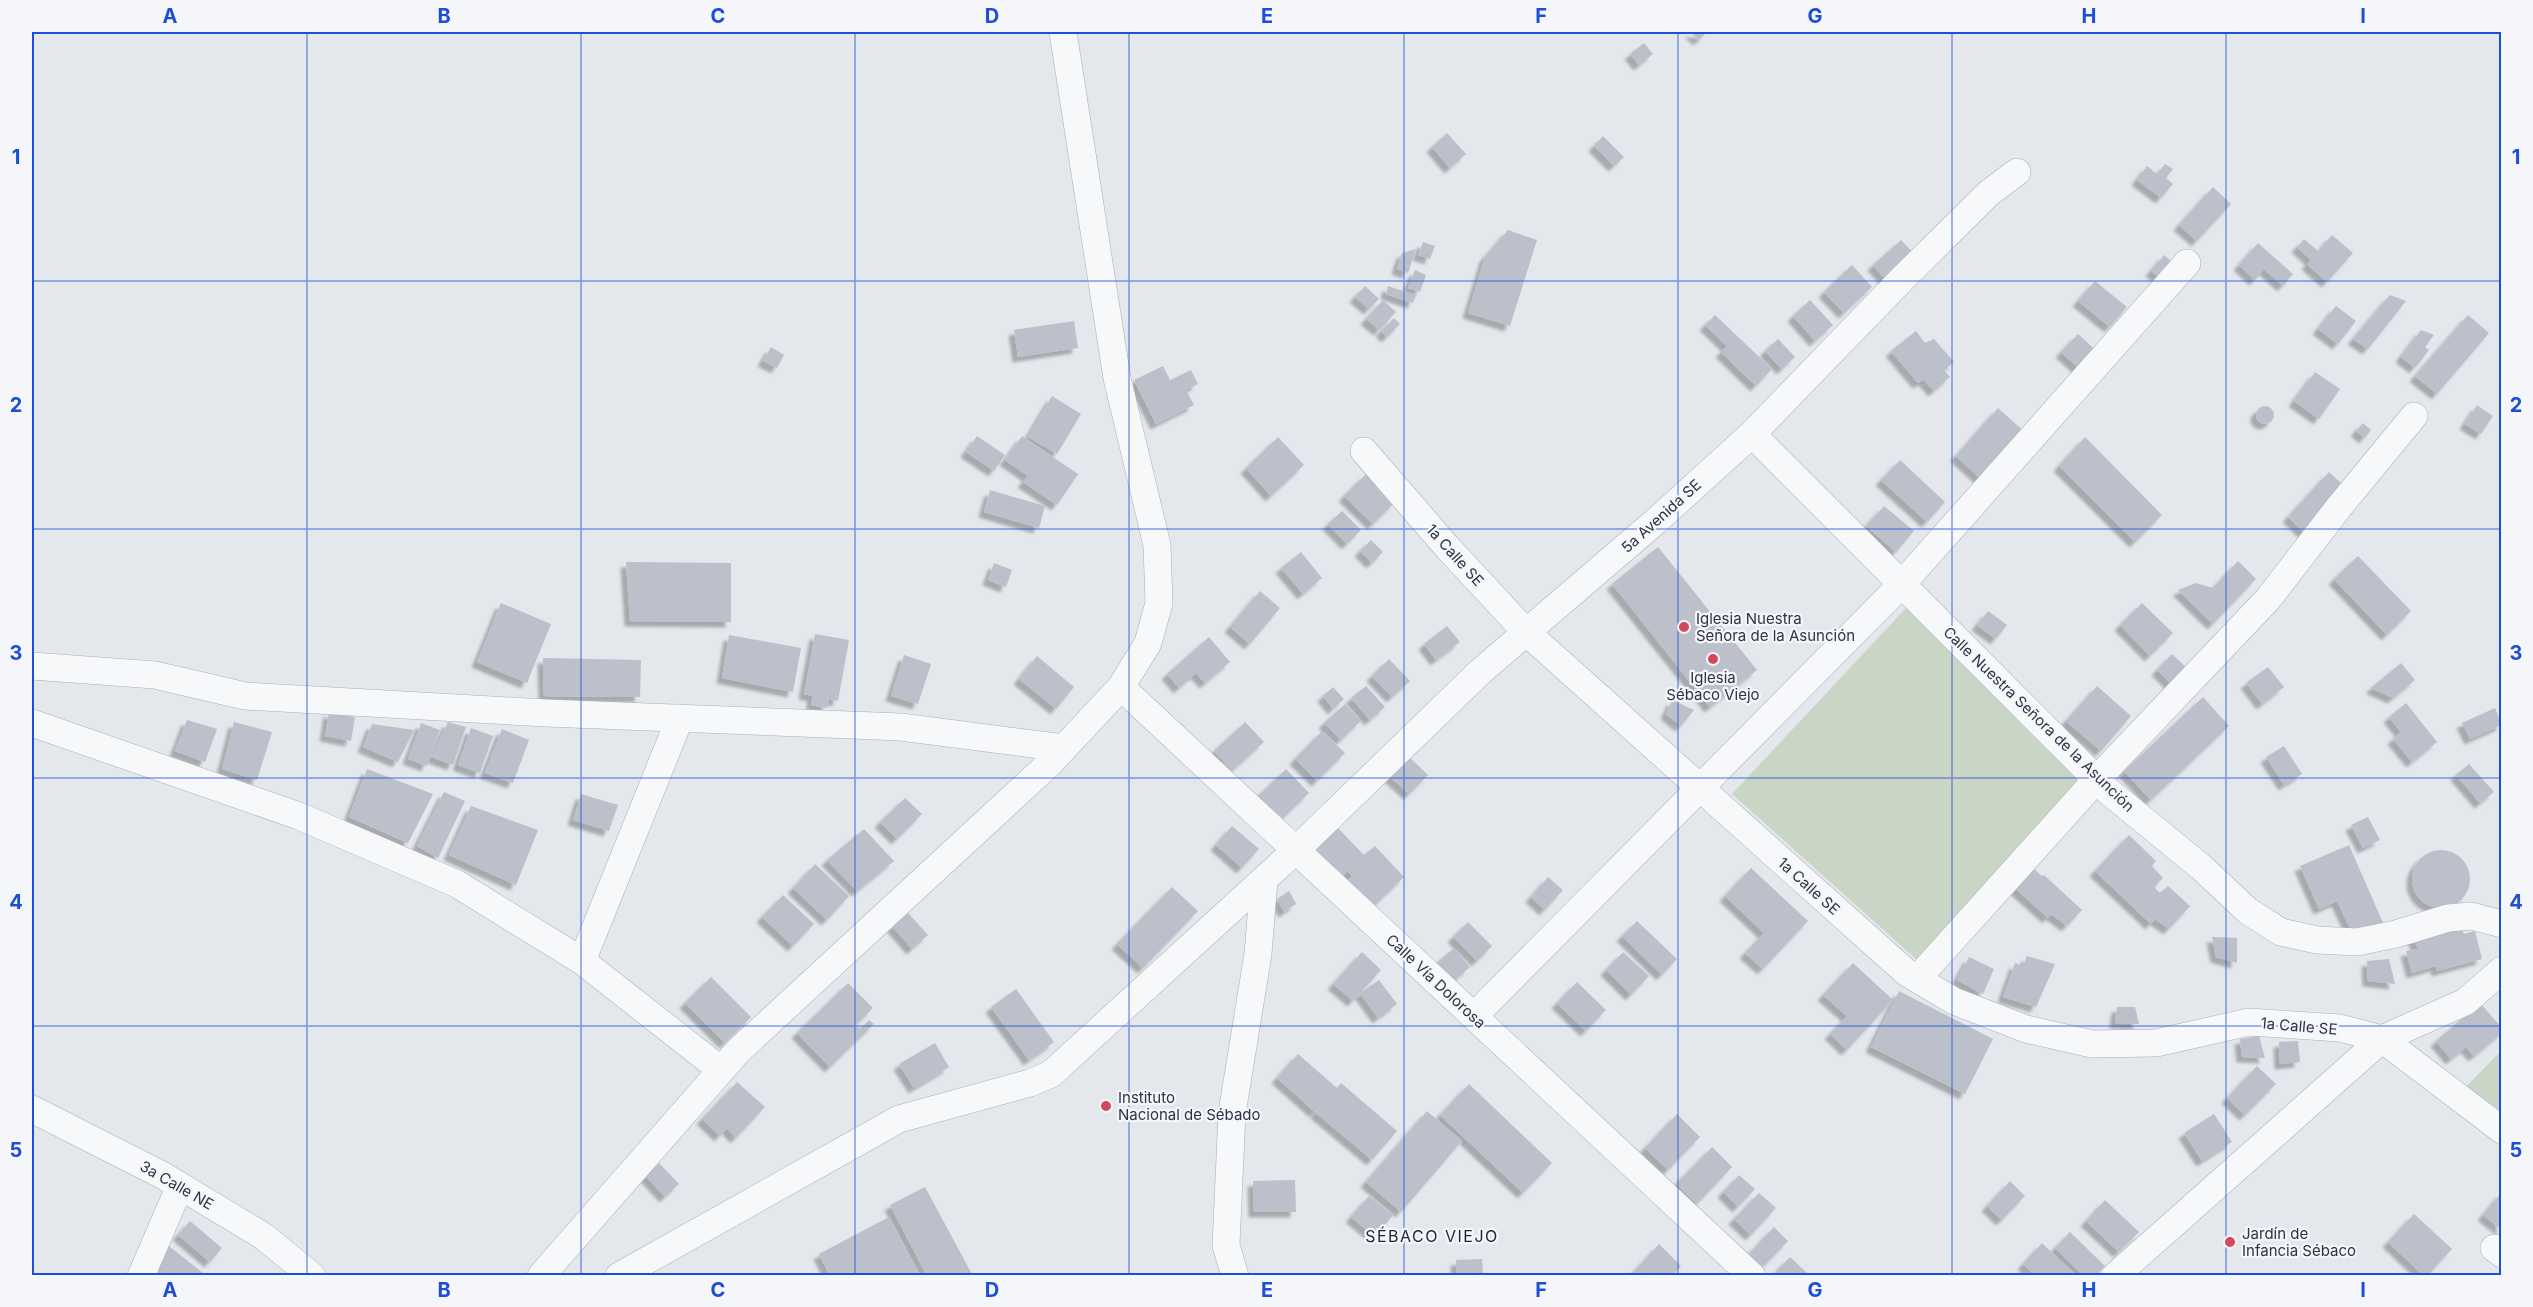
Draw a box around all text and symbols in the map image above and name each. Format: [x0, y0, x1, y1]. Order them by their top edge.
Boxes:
text: A [163, 4, 178, 28]
text: B [437, 4, 451, 28]
text: C [711, 4, 725, 28]
text: D [985, 4, 999, 28]
text: E [1261, 4, 1273, 28]
text: F [1535, 4, 1547, 28]
text: G [1807, 4, 1823, 28]
text: H [2082, 4, 2096, 28]
text: I [2360, 4, 2366, 28]
text: 1 [12, 145, 20, 169]
text: 1 [2512, 145, 2520, 169]
text: 2 [10, 393, 22, 417]
text: 2 [2510, 393, 2522, 417]
street label: 5a Avenida SE [1617, 475, 1705, 557]
street label: 1a Calle SE [1422, 520, 1488, 590]
place label: Iglesia Nuestra Señora de la Asunción [1696, 609, 1855, 645]
marker: Iglesia Nuestra Señora de la Asunción [1677, 620, 1691, 634]
street label: Calle Nuestra Señora de la Asunción [1939, 622, 2139, 816]
text: 3 [10, 641, 22, 665]
text: 3 [2510, 641, 2522, 665]
marker: Iglesia Sébaco Viejo [1706, 652, 1720, 666]
place label: Iglesia Sébaco Viejo [1666, 668, 1760, 704]
street label: 1a Calle SE [1774, 853, 1844, 919]
text: 4 [9, 890, 23, 914]
text: 4 [2509, 890, 2523, 914]
street label: Calle Vía Dolorosa [1382, 930, 1490, 1032]
street label: 1a Calle SE [2260, 1013, 2338, 1039]
place label: Instituto Nacional de Sébado [1118, 1088, 1261, 1124]
marker: Instituto Nacional de Sébado [1099, 1099, 1113, 1113]
text: 5 [10, 1138, 22, 1162]
text: 5 [2510, 1138, 2522, 1162]
street label: 3a Calle NE [137, 1156, 217, 1214]
place label: Jardín de Infancia Sébaco [2242, 1224, 2356, 1260]
district label: SÉBACO VIEJO [1365, 1226, 1499, 1246]
marker: Jardín de Infancia Sébaco [2223, 1235, 2237, 1249]
text: A [163, 1278, 178, 1302]
text: B [437, 1278, 451, 1302]
text: C [711, 1278, 725, 1302]
text: D [985, 1278, 999, 1302]
text: E [1261, 1278, 1273, 1302]
text: F [1535, 1278, 1547, 1302]
text: G [1807, 1278, 1823, 1302]
text: H [2082, 1278, 2096, 1302]
text: I [2360, 1278, 2366, 1302]

